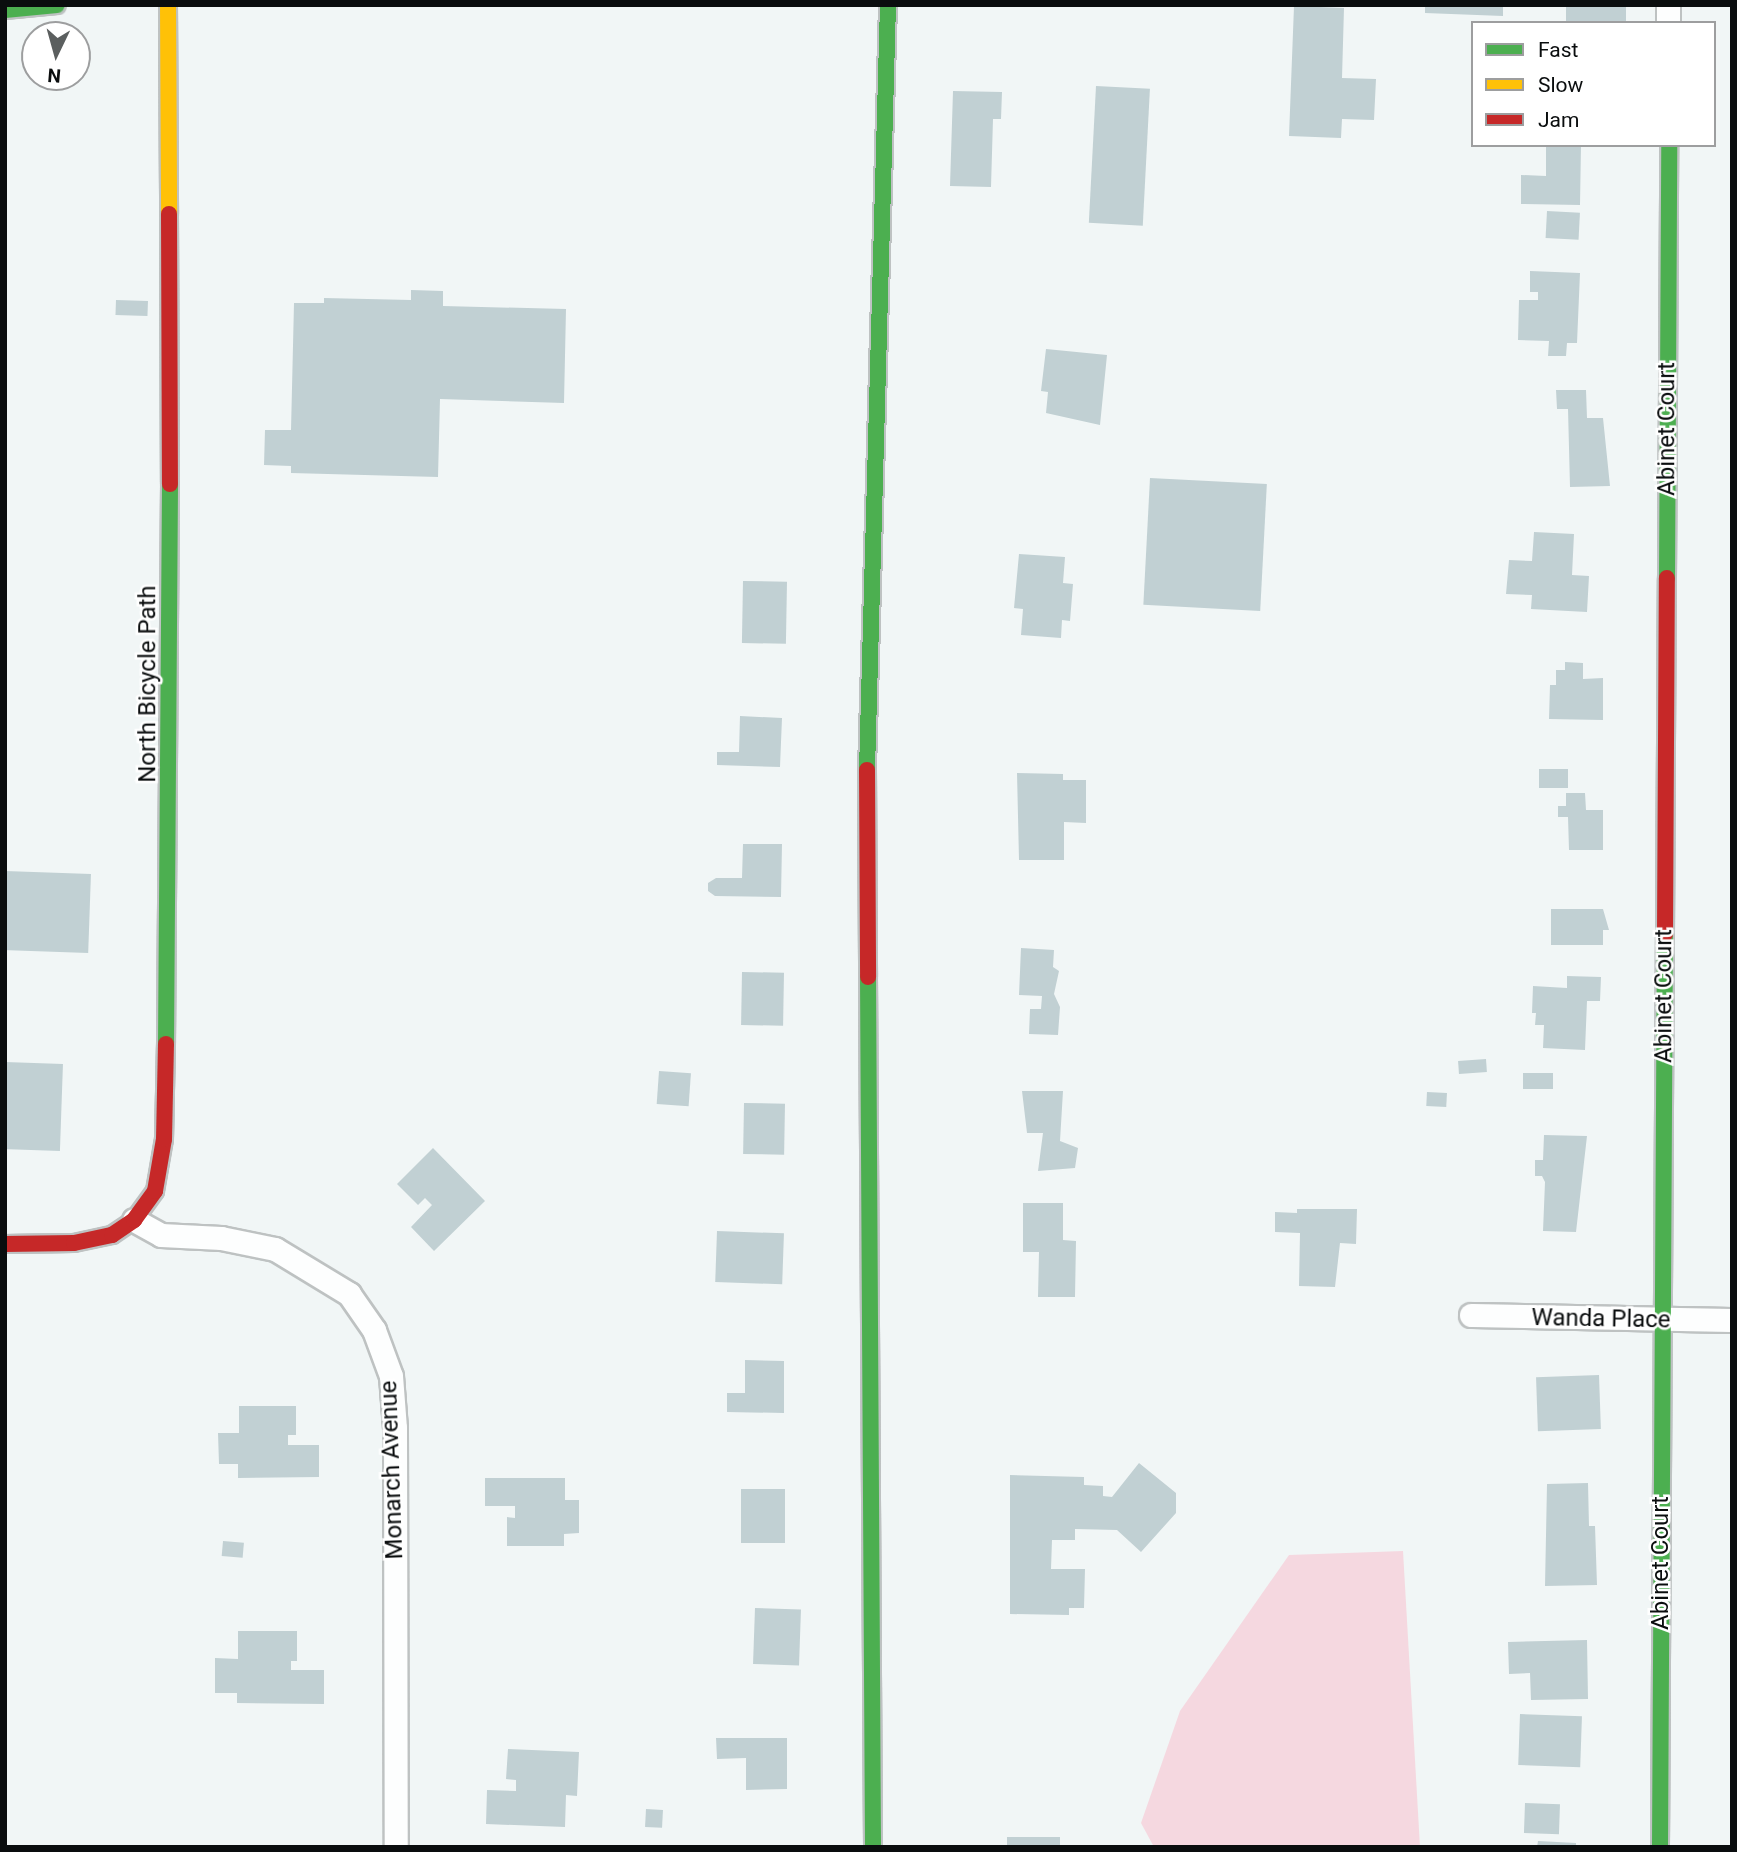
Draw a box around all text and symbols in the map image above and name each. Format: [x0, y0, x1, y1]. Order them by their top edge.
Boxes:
north arrow [21, 21, 91, 91]
legend [1471, 21, 1716, 147]
text: Fast [1538, 38, 1578, 62]
text: N [47, 63, 62, 87]
text: Slow [1538, 73, 1583, 97]
text: Jam [1538, 108, 1579, 132]
street label: Abinet Court [1653, 362, 1681, 496]
street label: North Bicycle Path [134, 585, 162, 783]
street label: Abinet Court [1650, 929, 1678, 1063]
street label: Wanda Place [1531, 1303, 1671, 1335]
street label: Monarch Avenue [374, 1380, 410, 1560]
street label: Abinet Court [1647, 1496, 1675, 1630]

